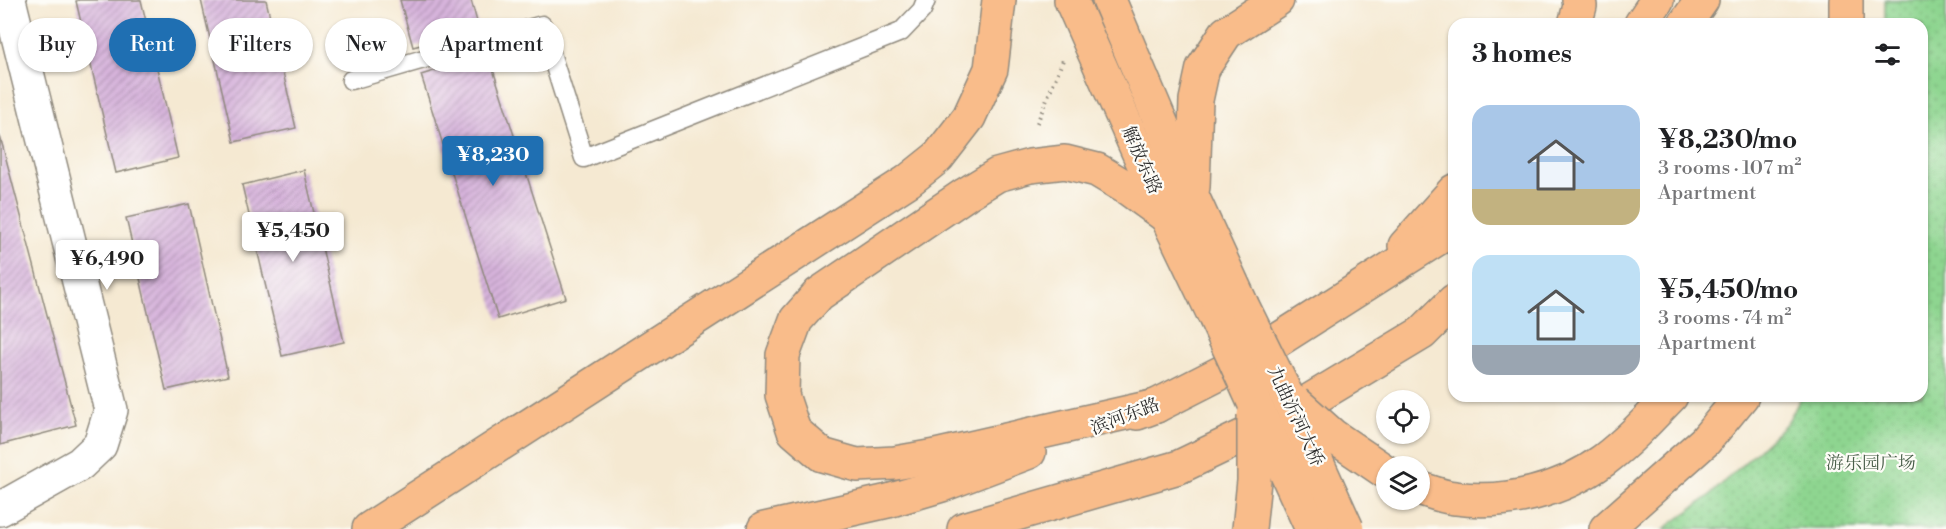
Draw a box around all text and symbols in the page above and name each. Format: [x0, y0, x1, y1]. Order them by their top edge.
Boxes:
chip: Buy [18, 18, 97, 72]
chip: Rent [109, 18, 196, 72]
chip: Filters [208, 18, 313, 72]
chip: New [325, 18, 407, 72]
chip: Apartment [419, 18, 564, 72]
text: 3 homes [1472, 38, 1572, 70]
icon: filters [1871, 38, 1904, 71]
street label: 解放东路 [1116, 123, 1167, 198]
text: ¥8,230/mo [1658, 124, 1797, 156]
icon: home [1520, 129, 1592, 201]
pin: ¥8,230 [444, 136, 542, 187]
text: ¥8,230 [456, 143, 530, 168]
text: 3 rooms · 107 m² [1658, 156, 1802, 181]
text: Apartment [1658, 181, 1756, 206]
pin: ¥5,450 [244, 212, 342, 263]
text: ¥5,450 [256, 219, 330, 244]
pin: ¥6,490 [58, 240, 156, 291]
text: ¥6,490 [70, 247, 144, 272]
text: ¥5,450/mo [1658, 274, 1798, 306]
icon: home [1520, 279, 1592, 351]
text: 3 rooms · 74 m² [1658, 306, 1791, 331]
text: Apartment [1658, 331, 1756, 356]
street label: 九曲沂河大桥 [1262, 362, 1329, 470]
map controls [1376, 390, 1430, 510]
button: locate [1376, 390, 1430, 444]
street label: 滨河东路 [1087, 393, 1163, 440]
park label: 游乐园广场 [1826, 452, 1916, 475]
button: layers [1376, 456, 1430, 510]

